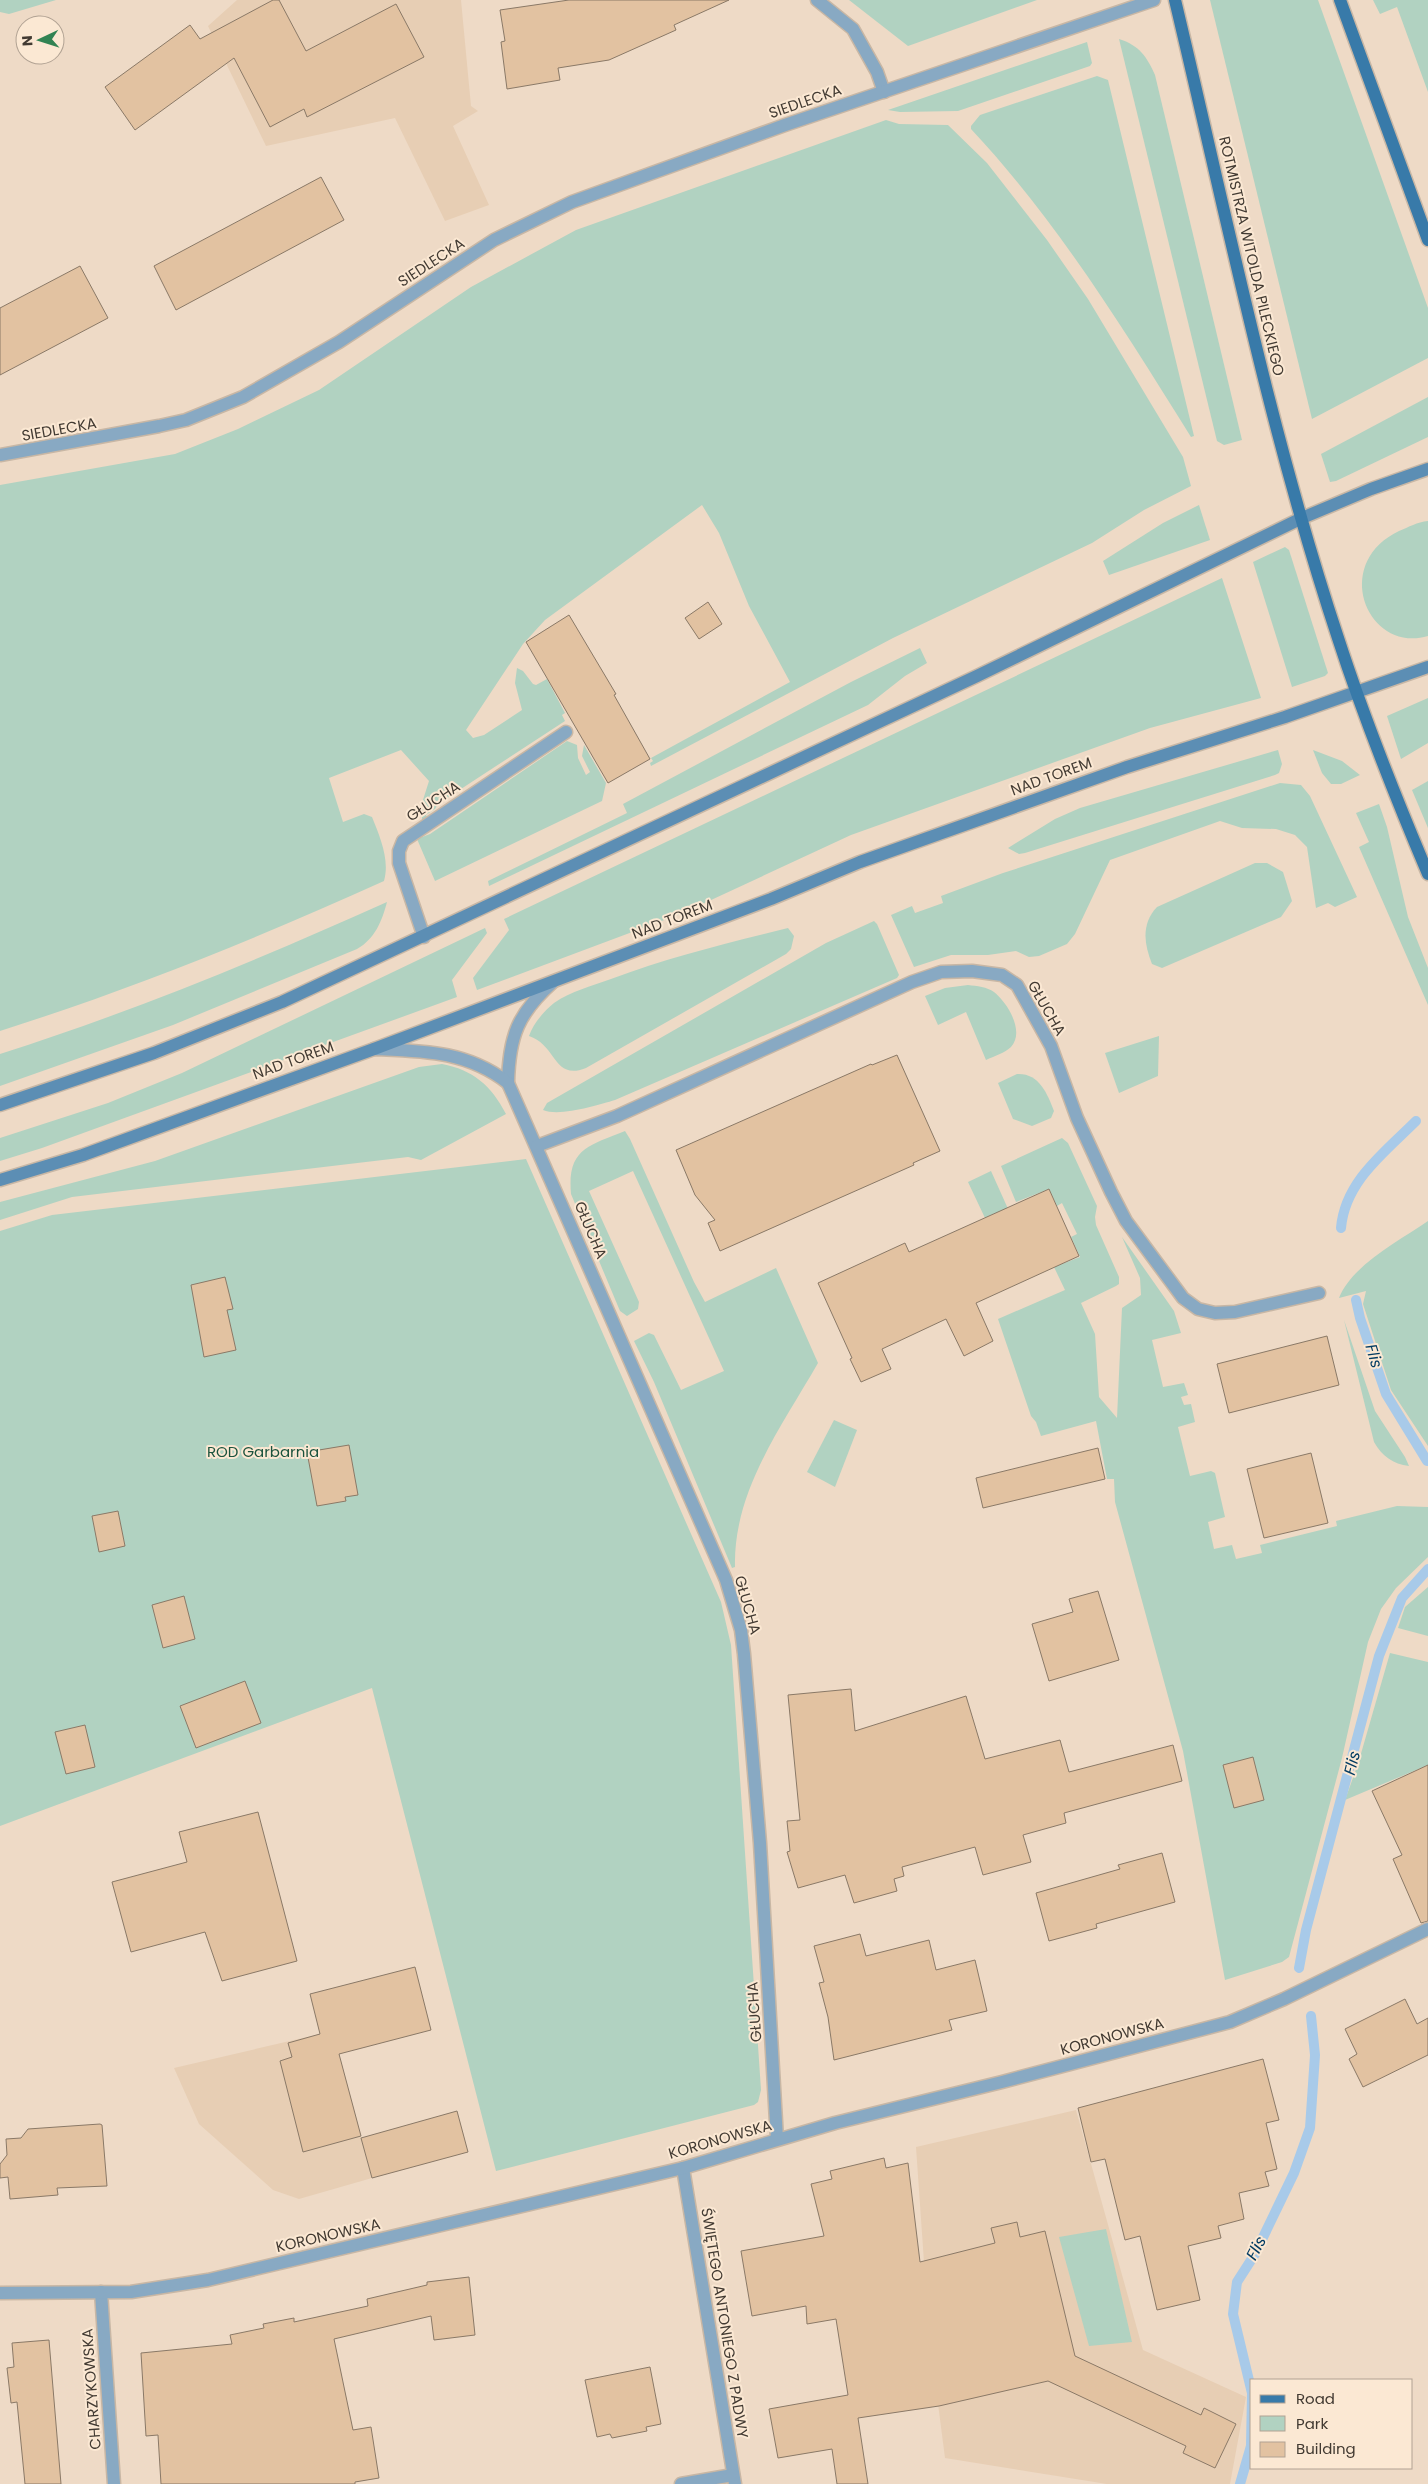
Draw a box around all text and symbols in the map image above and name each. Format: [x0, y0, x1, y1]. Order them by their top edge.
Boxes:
north arrow [15, 15, 65, 65]
text: N [17, 35, 37, 47]
street label: SIEDLECKA [766, 79, 844, 123]
street label: ROTMISTRZA WITOLDA PILECKIEGO [1214, 134, 1290, 378]
street label: SIEDLECKA [394, 233, 468, 291]
street label: SIEDLECKA [20, 412, 98, 446]
street label: NAD TOREM [1008, 752, 1094, 800]
street label: GŁUCHA [402, 776, 464, 826]
street label: NAD TOREM [629, 894, 715, 944]
street label: GŁUCHA [1023, 977, 1071, 1039]
street label: NAD TOREM [250, 1036, 336, 1084]
street label: GŁUCHA [570, 1198, 612, 1262]
water label: Flis [1359, 1341, 1389, 1371]
park label: ROD Garbarnia [207, 1441, 319, 1462]
street label: GŁUCHA [730, 1573, 766, 1637]
water label: Flis [1338, 1748, 1366, 1778]
street label: GŁUCHA [741, 1981, 767, 2043]
street label: KORONOWSKA [1058, 2012, 1166, 2060]
street label: KORONOWSKA [666, 2114, 774, 2164]
street label: ŚWIĘTEGO ANTONIEGO Z PADWY [696, 2206, 754, 2440]
street label: KORONOWSKA [274, 2213, 382, 2257]
water label: Flis [1240, 2232, 1272, 2264]
street label: CHARZYKOWSKA [76, 2328, 106, 2450]
legend [1250, 2379, 1413, 2469]
text: Road [1296, 2388, 1335, 2409]
text: Park [1296, 2413, 1328, 2434]
text: Building [1296, 2438, 1356, 2459]

